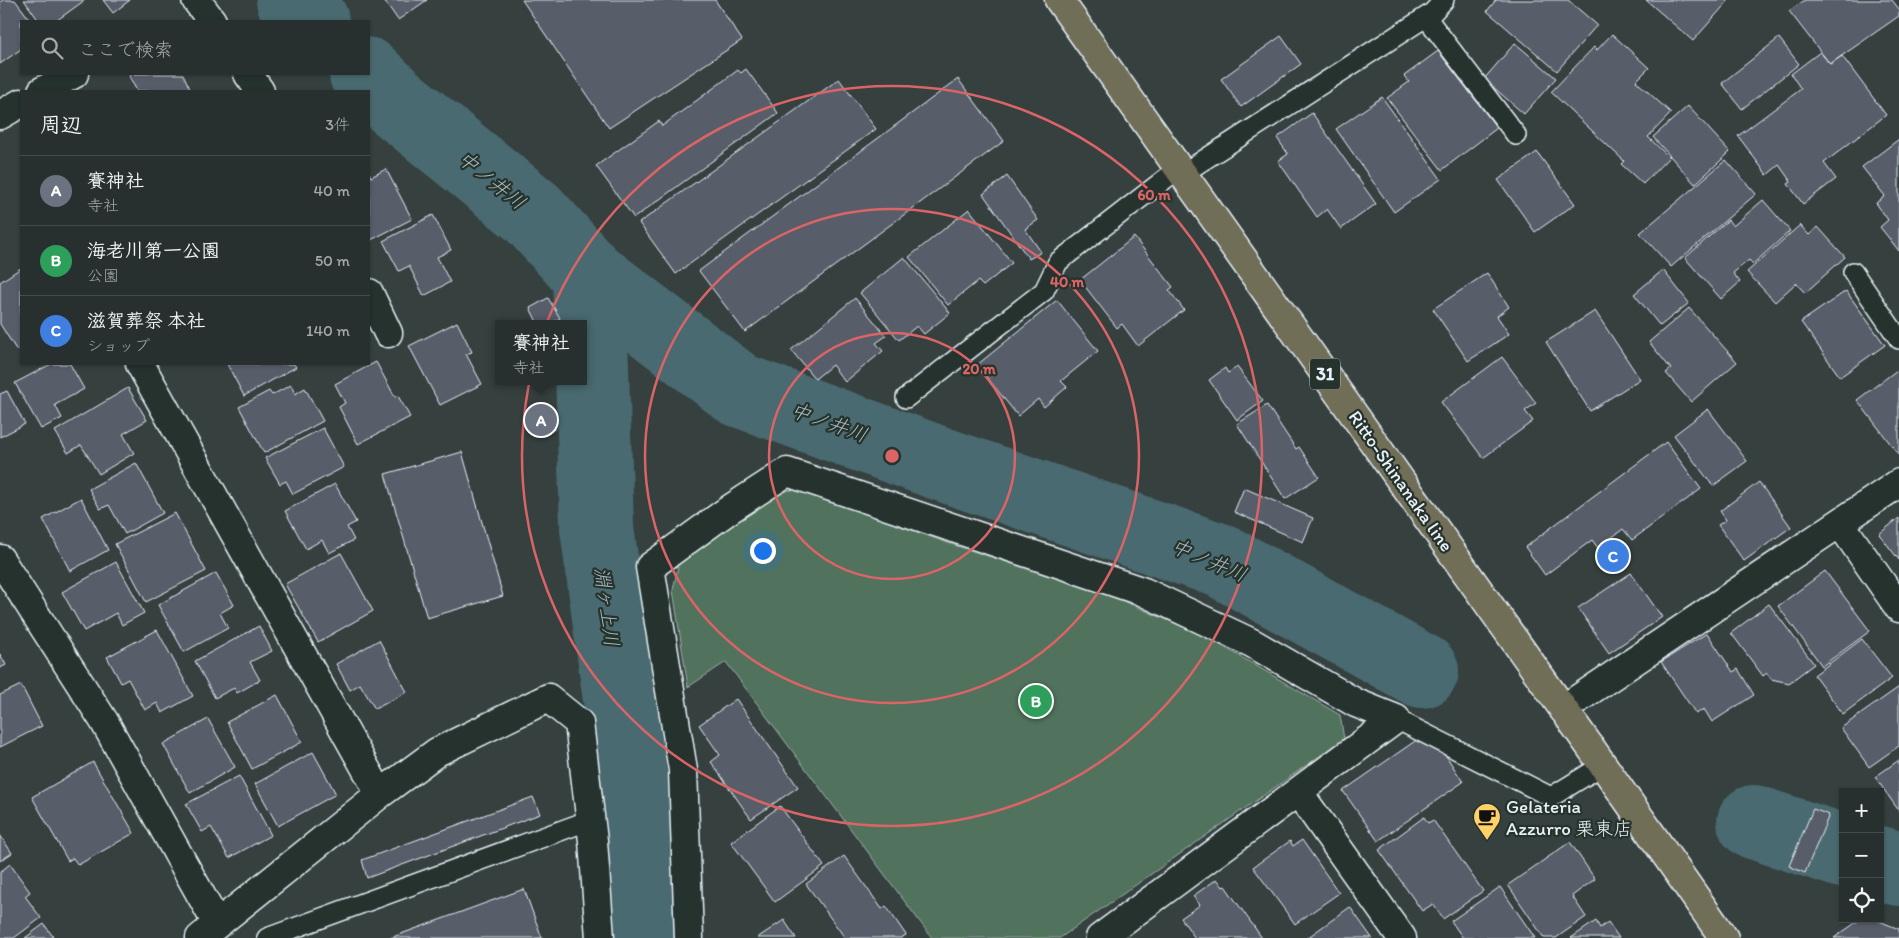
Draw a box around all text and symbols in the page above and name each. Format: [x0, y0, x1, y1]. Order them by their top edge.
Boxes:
search box [20, 20, 370, 75]
icon: search [38, 34, 66, 62]
text: ここで検索 [78, 38, 173, 61]
text: 周辺 [40, 112, 82, 137]
text: 3件 [325, 115, 350, 134]
water label: 中ノ井川 [453, 146, 531, 214]
text: 賽神社 [87, 169, 144, 192]
text: A [51, 181, 61, 200]
text: 40 m [313, 181, 350, 200]
text: 60 m [1137, 186, 1171, 204]
text: 寺社 [87, 196, 119, 215]
text: 海老川第一公園 [87, 239, 220, 262]
text: B [51, 251, 61, 270]
text: 50 m [315, 251, 350, 270]
text: 公園 [87, 266, 119, 285]
text: 40 m [1050, 273, 1085, 291]
text: 滋賀葬祭 本社 [87, 309, 205, 332]
popup [495, 320, 587, 385]
text: C [51, 321, 61, 340]
text: 140 m [306, 321, 350, 340]
text: 賽神社 [512, 331, 570, 354]
text: ショップ [87, 336, 150, 355]
text: 寺社 [512, 358, 545, 377]
road number: 31 [1310, 358, 1340, 389]
text: 20 m [962, 360, 996, 378]
water label: 中ノ井川 [787, 397, 871, 447]
pin: A [525, 401, 557, 439]
street label: Ritto-Shinanaka line [1344, 406, 1458, 556]
centre of rings [883, 447, 901, 465]
water label: 中ノ井川 [1167, 533, 1251, 587]
pin: C [1597, 537, 1629, 575]
your location [750, 538, 776, 564]
water label: 淵ヶ上川 [590, 566, 624, 648]
pin: B [1020, 682, 1052, 720]
map controls [1839, 788, 1884, 923]
button: + [1839, 788, 1884, 833]
place label: Gelateria Azzurro 栗東店 [1506, 795, 1632, 840]
cafe icon: Gelateria Azzurro 栗東店 [1472, 802, 1502, 841]
button: − [1839, 833, 1884, 878]
button: locate [1839, 878, 1884, 923]

